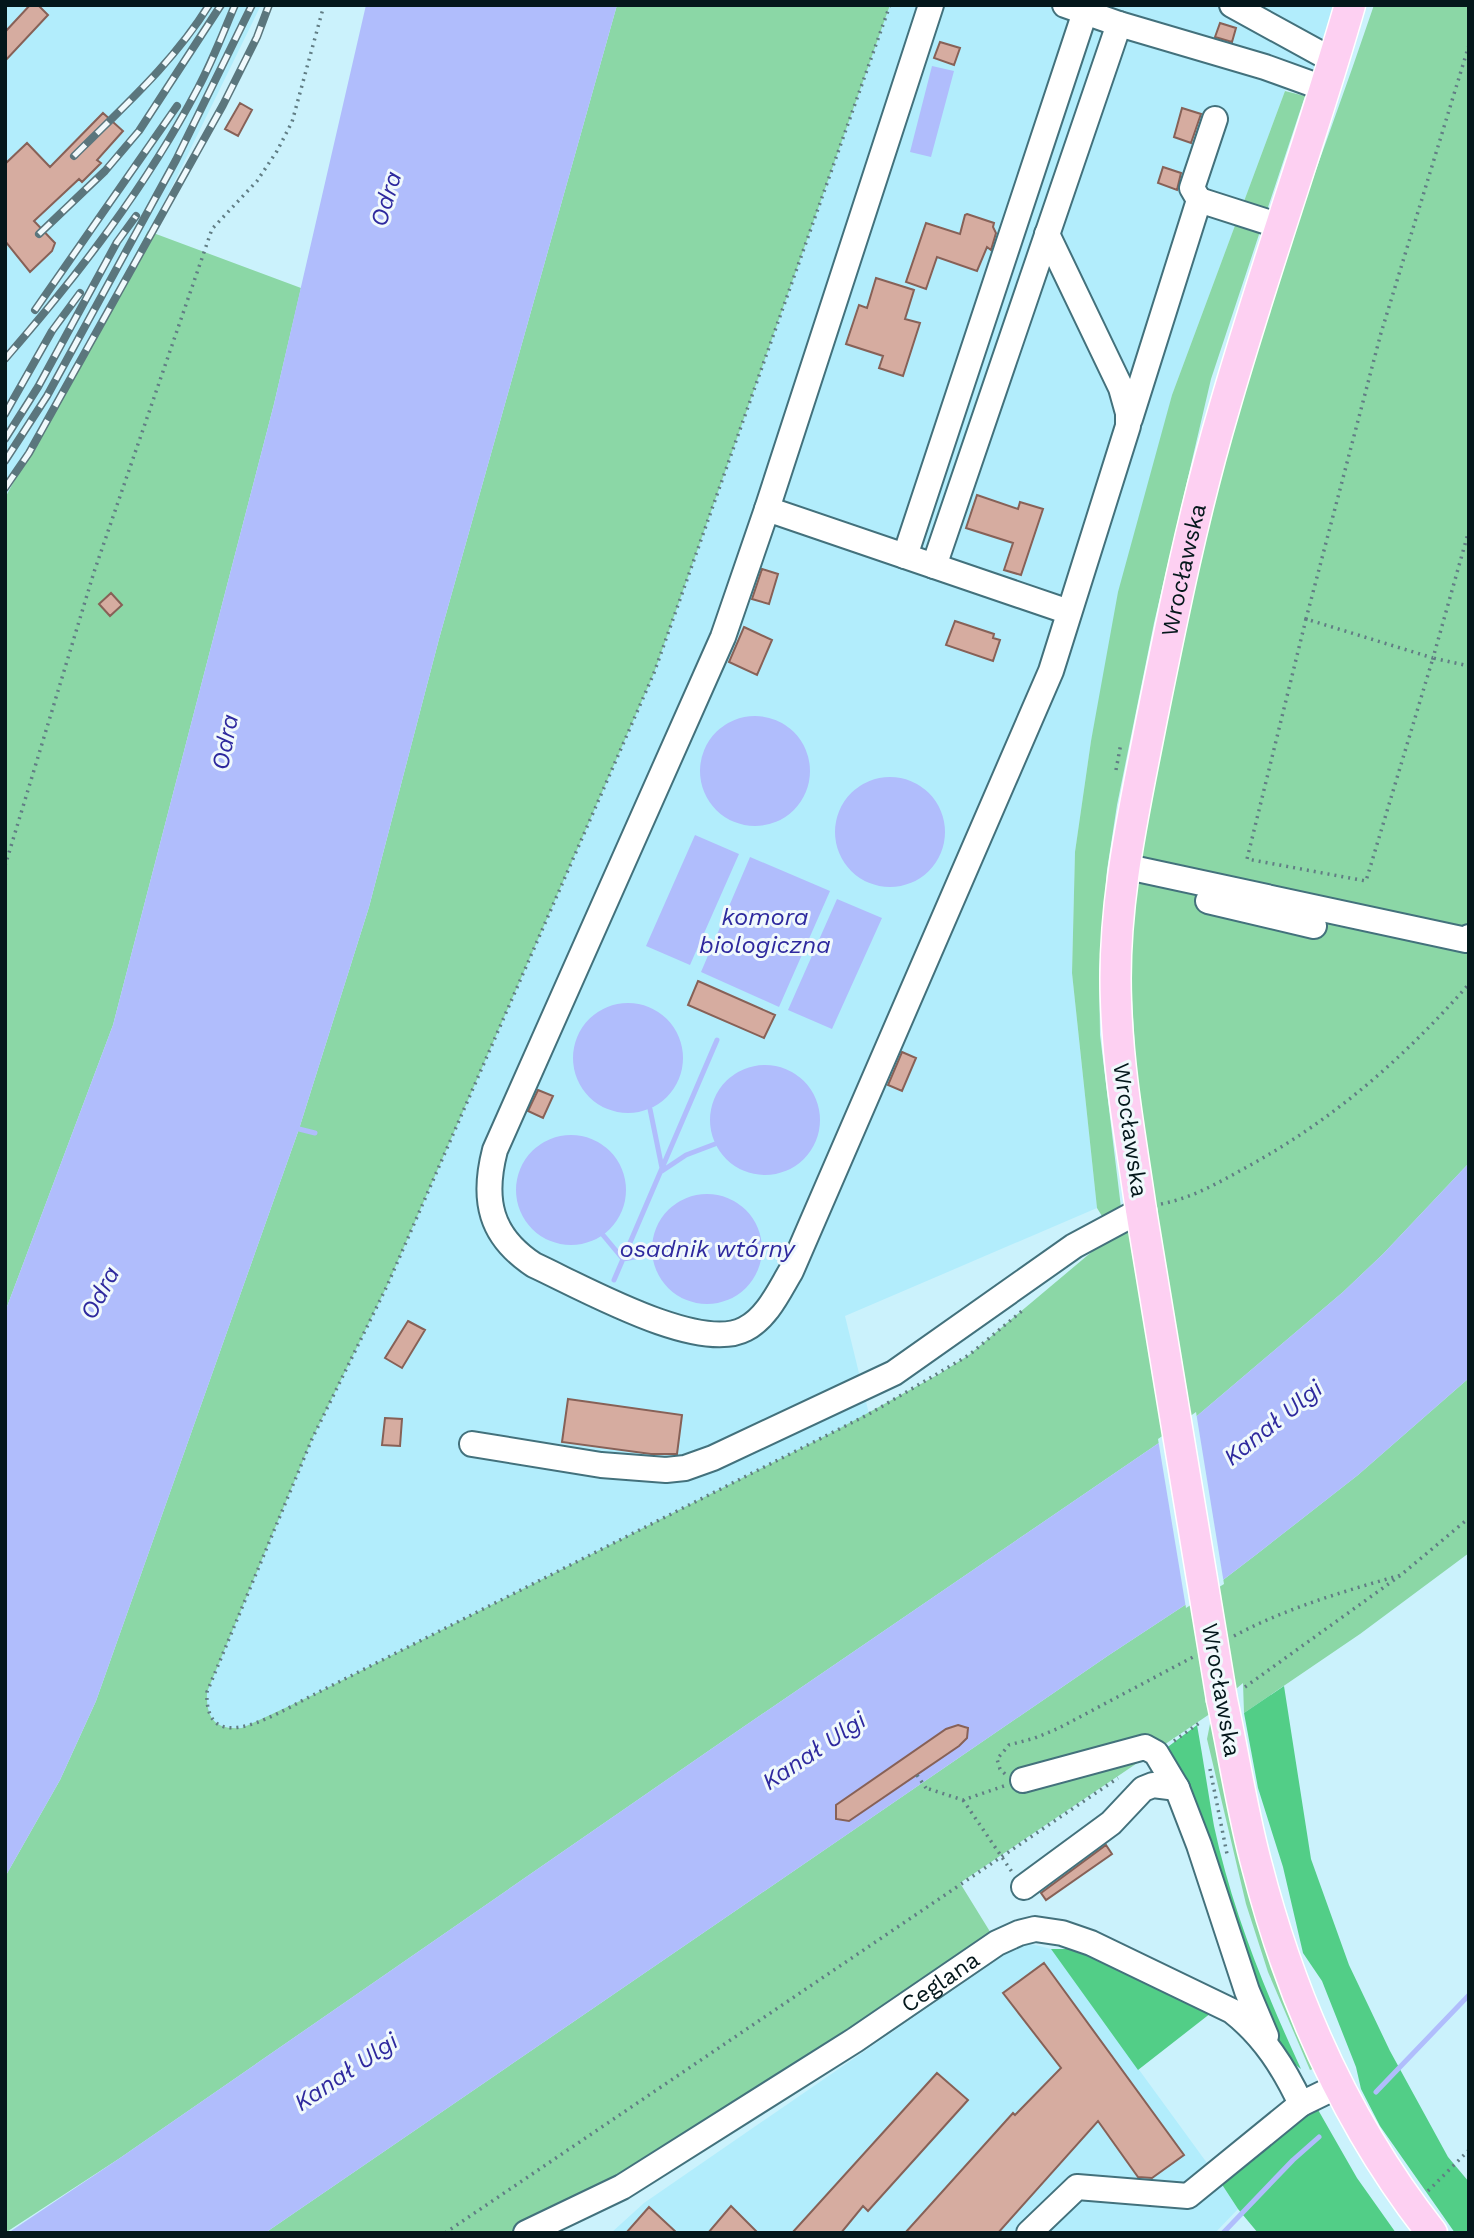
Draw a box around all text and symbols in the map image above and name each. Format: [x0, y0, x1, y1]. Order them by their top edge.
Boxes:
water label: Odra [364, 168, 408, 230]
street label: Wrocławska [1156, 501, 1211, 639]
water label: Odra [206, 711, 244, 772]
water label: komora biologiczna [699, 903, 831, 959]
street label: Wrocławska [1107, 1061, 1153, 1199]
water label: osadnik wtórny [619, 1235, 797, 1263]
water label: Odra [74, 1261, 126, 1324]
water label: Kanał Ulgi [1218, 1374, 1329, 1471]
street label: Wrocławska [1196, 1621, 1246, 1759]
water label: Kanał Ulgi [757, 1706, 872, 1796]
street label: Ceglana [896, 1946, 984, 2018]
water label: Kanał Ulgi [289, 2027, 404, 2117]

